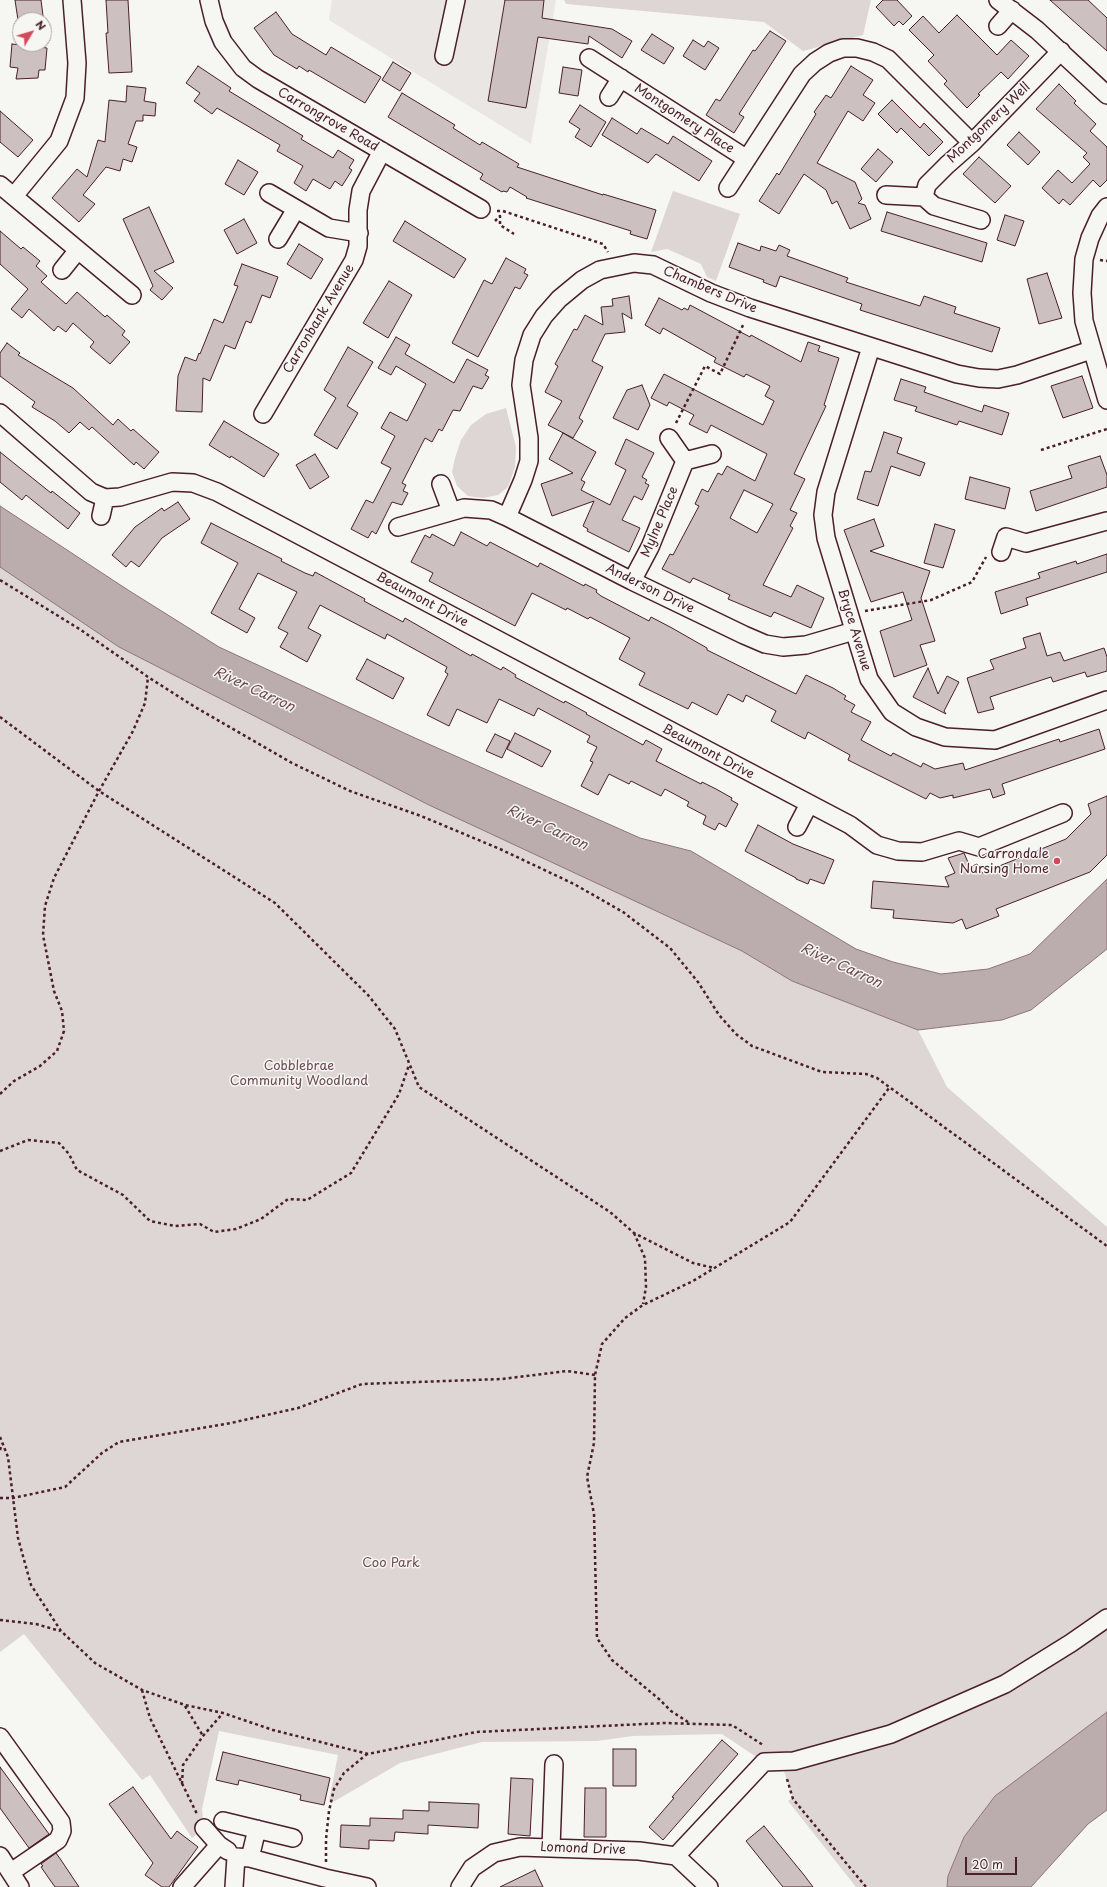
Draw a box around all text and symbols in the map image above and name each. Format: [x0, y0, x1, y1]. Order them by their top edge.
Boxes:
north arrow [12, 12, 52, 52]
text: N [32, 16, 50, 34]
street label: Montgomery Well [944, 79, 1034, 167]
street label: Montgomery Place [631, 81, 737, 157]
street label: Carrongrove Road [275, 85, 381, 155]
street label: Carronbank Avenue [280, 262, 358, 376]
street label: Chambers Drive [661, 263, 759, 317]
street label: Mylne Place [638, 484, 682, 560]
street label: Anderson Drive [603, 561, 697, 617]
street label: Beaumont Drive [373, 569, 471, 631]
street label: Bryce Avenue [834, 587, 874, 673]
water label: River Carron [211, 664, 297, 716]
street label: Beaumont Drive [659, 721, 757, 783]
water label: River Carron [504, 802, 590, 854]
place label: Carrondale Nursing Home [960, 846, 1049, 877]
marker: Carrondale Nursing Home [1052, 856, 1062, 866]
water label: River Carron [798, 940, 884, 992]
park label: Cobblebrae Community Woodland [230, 1058, 368, 1089]
park label: Coo Park [362, 1555, 420, 1571]
street label: Lomond Drive [540, 1840, 626, 1858]
scale bar [967, 1849, 1019, 1875]
text: 20 m [972, 1855, 1003, 1873]

